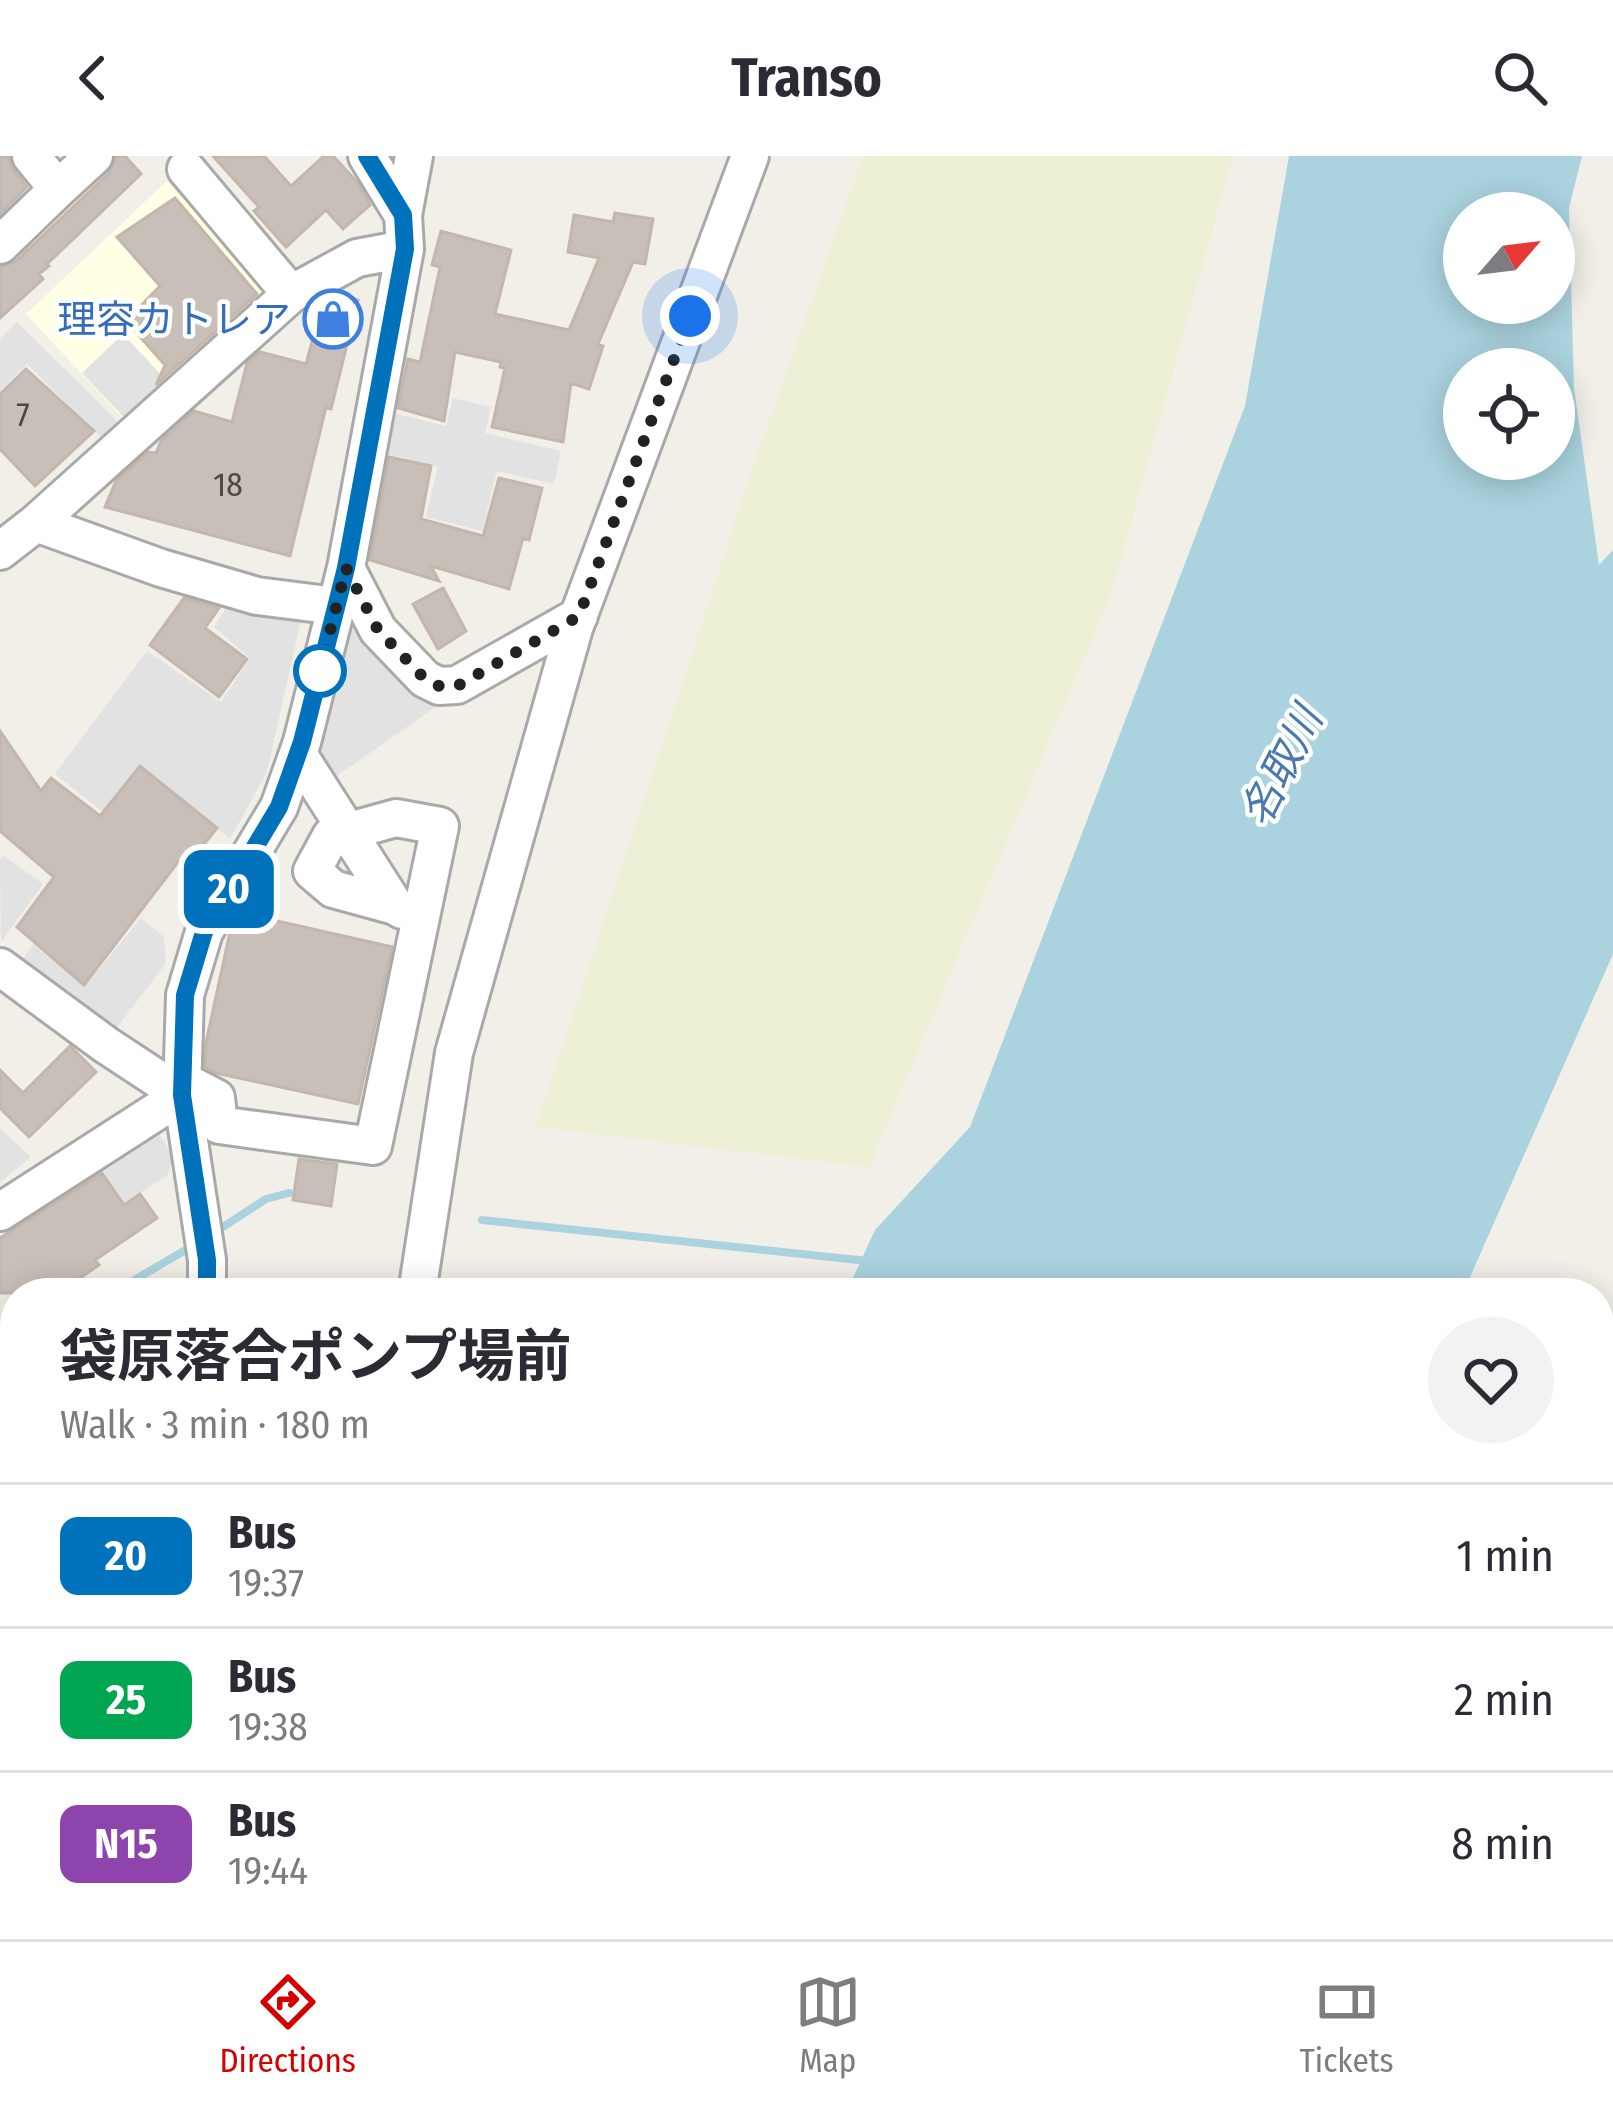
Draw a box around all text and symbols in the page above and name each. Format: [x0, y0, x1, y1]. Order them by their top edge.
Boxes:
icon: back [60, 45, 126, 111]
icon: search [1487, 45, 1553, 111]
text: Transo [731, 46, 882, 110]
north arrow [1443, 192, 1575, 324]
map controls [1443, 192, 1575, 480]
your location [660, 286, 720, 346]
shop icon: 理容カトレア [302, 288, 364, 350]
place label: 理容カトレア [57, 297, 291, 343]
button: locate [1443, 348, 1575, 480]
house number: 7 [16, 395, 30, 435]
house number: 18 [213, 465, 243, 505]
unlabelled marker [295, 646, 345, 696]
water label: 名取川 [1231, 695, 1335, 834]
line badge: 20 [175, 850, 283, 928]
text: 20 [208, 864, 250, 914]
button: heart [1428, 1317, 1554, 1443]
text: 袋原落合ポンプ場前 [60, 1323, 571, 1391]
text: Walk · 3 min · 180 m [60, 1402, 370, 1448]
text: Bus [228, 1506, 296, 1560]
text: 1 min [1456, 1529, 1554, 1583]
text: 20 [105, 1531, 147, 1581]
text: 19:37 [228, 1560, 304, 1606]
text: Bus [228, 1650, 296, 1704]
text: 2 min [1454, 1673, 1554, 1727]
text: 25 [106, 1675, 146, 1725]
text: 19:38 [228, 1704, 308, 1750]
text: Bus [228, 1794, 296, 1848]
text: 8 min [1451, 1817, 1554, 1871]
text: N15 [94, 1819, 158, 1869]
text: 19:44 [228, 1848, 308, 1894]
tab: Directions [219, 1969, 356, 2081]
tab: Map [795, 1969, 861, 2081]
tab: Tickets [1300, 1969, 1394, 2081]

